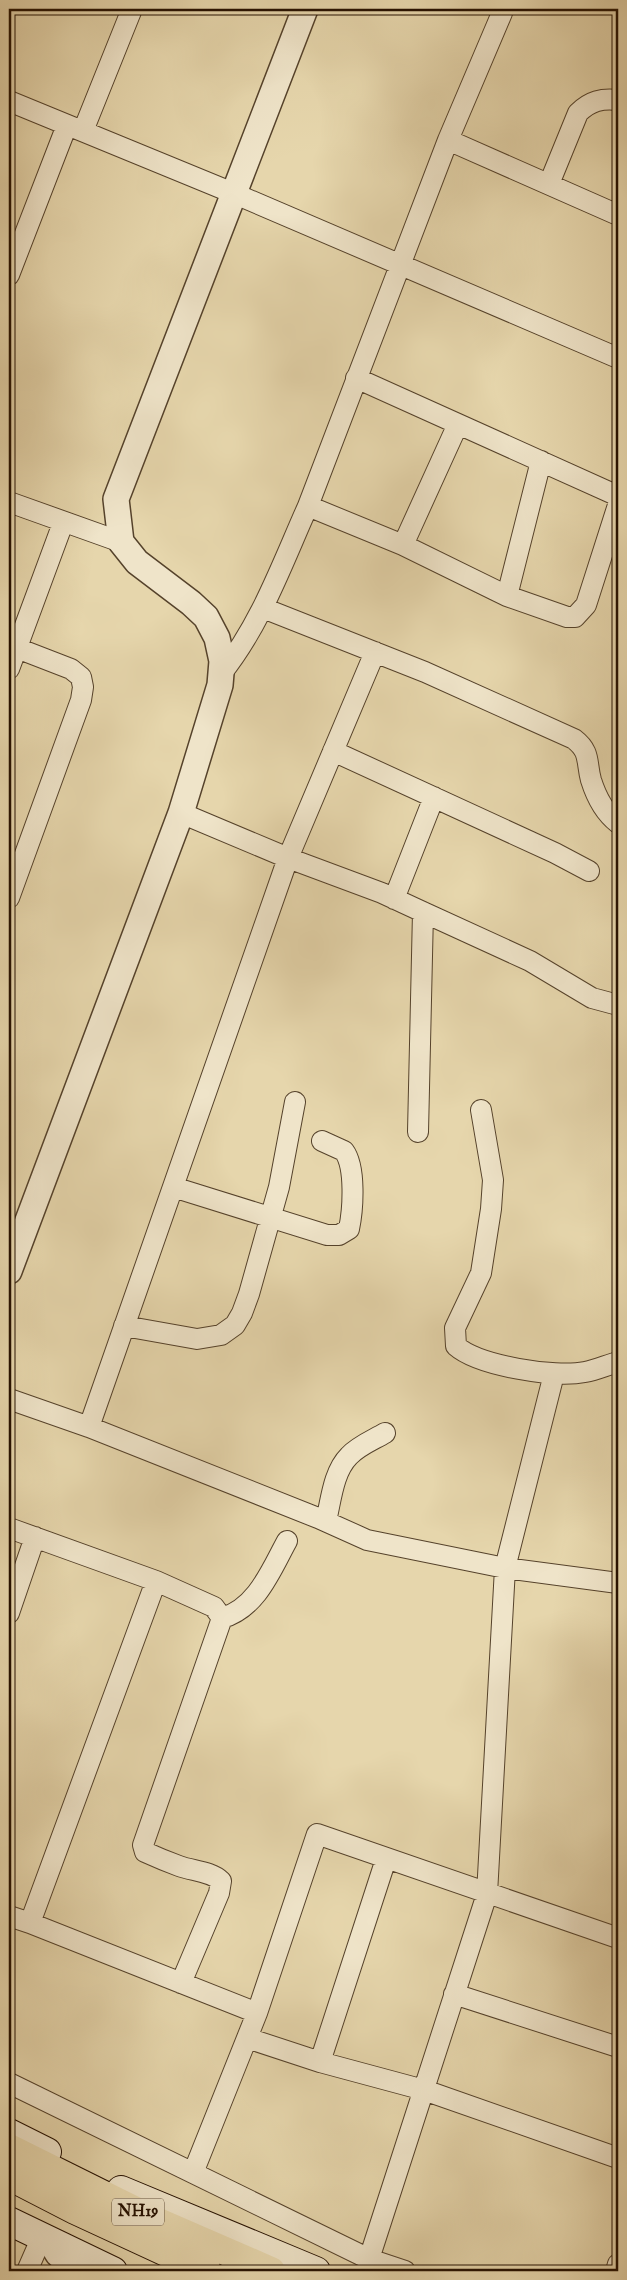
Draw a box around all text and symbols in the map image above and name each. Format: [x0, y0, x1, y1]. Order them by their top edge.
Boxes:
road number: NH19 [112, 2198, 164, 2226]

